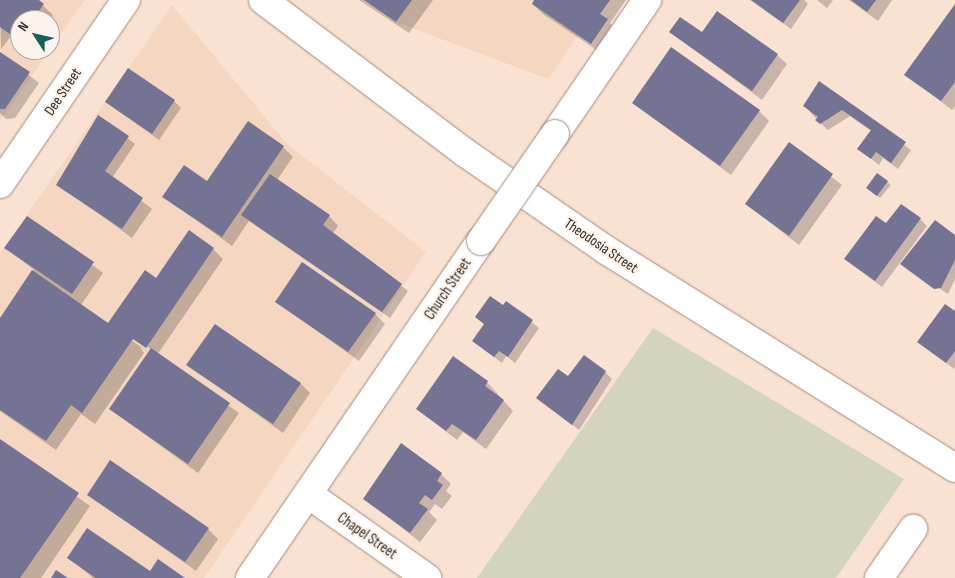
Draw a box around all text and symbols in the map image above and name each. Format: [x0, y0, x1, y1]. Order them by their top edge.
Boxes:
north arrow [10, 10, 60, 60]
text: N [14, 19, 32, 35]
street label: Dee Street [41, 65, 85, 119]
street label: Theodosia Street [561, 215, 641, 277]
street label: Church Street [421, 255, 475, 323]
street label: Chapel Street [334, 509, 400, 563]

